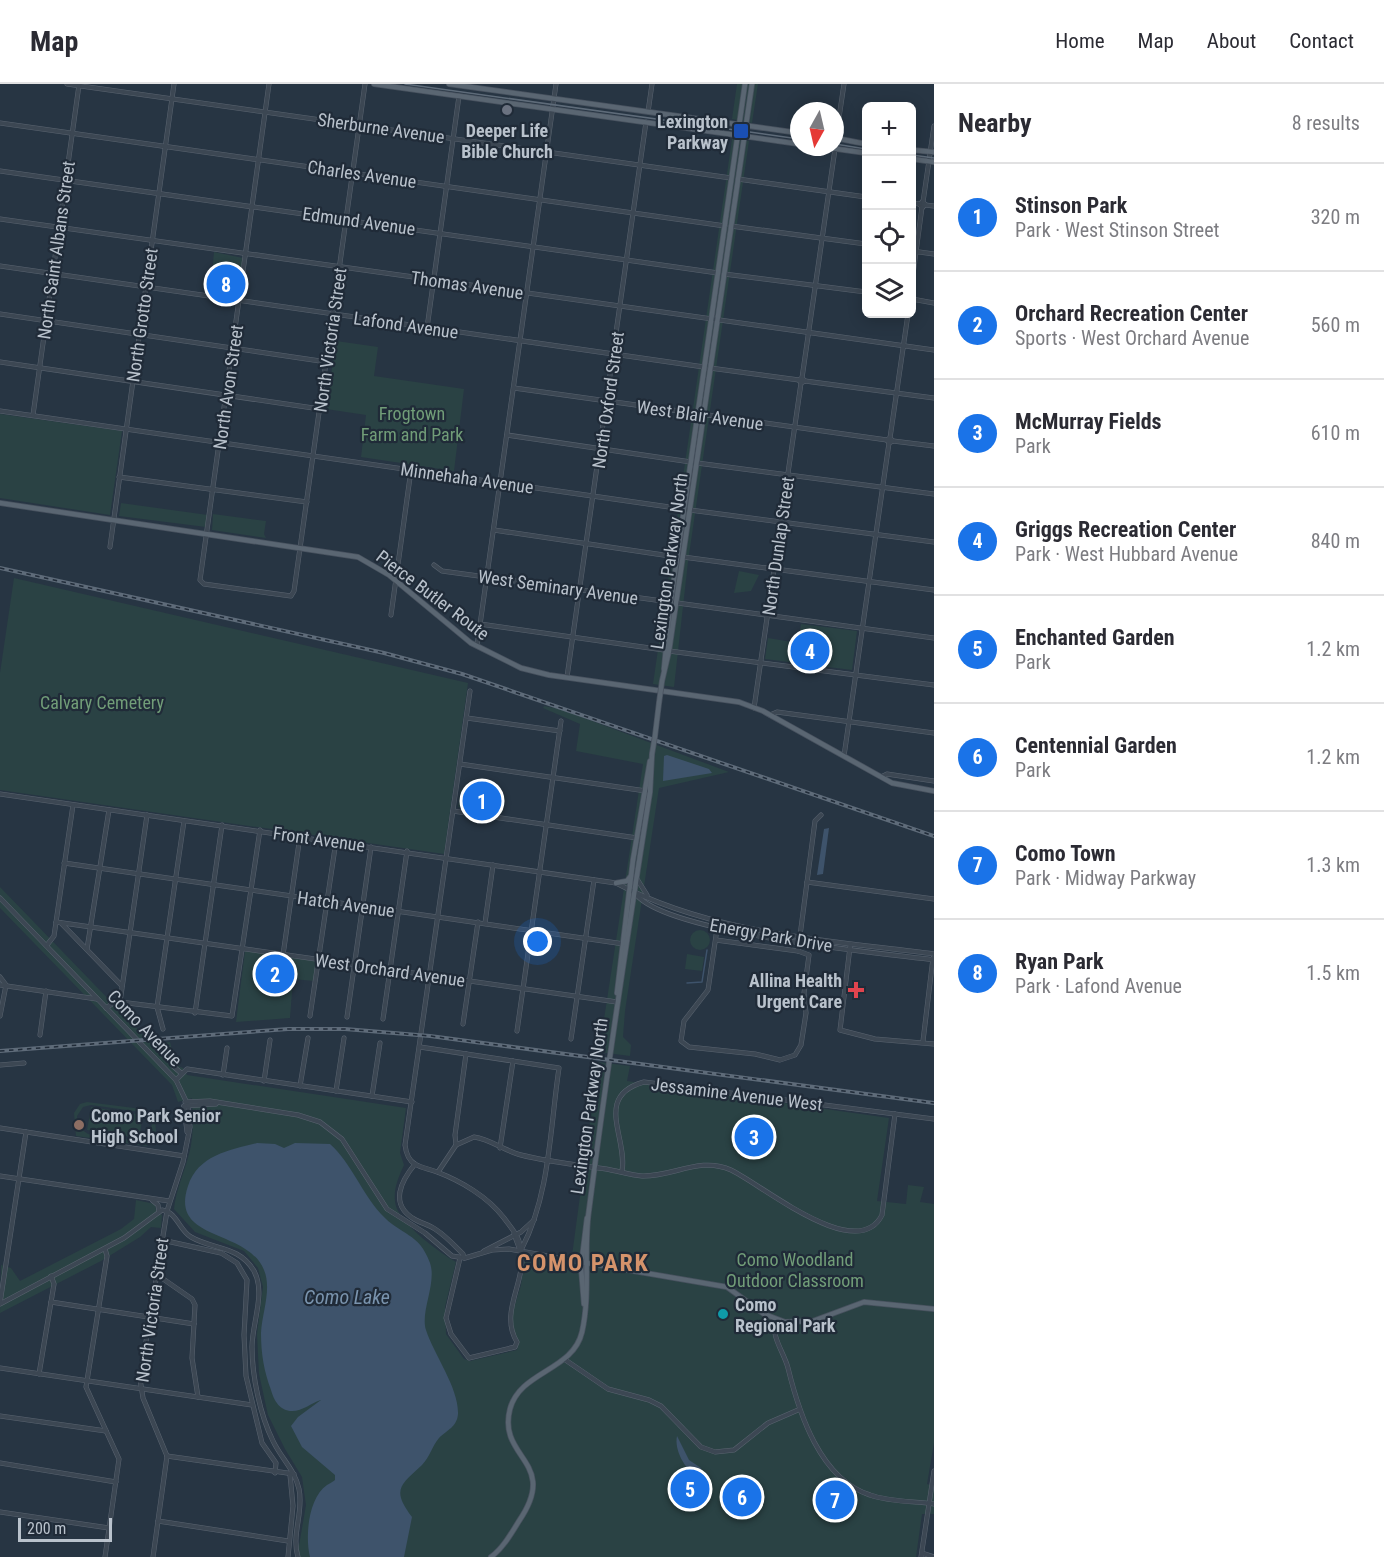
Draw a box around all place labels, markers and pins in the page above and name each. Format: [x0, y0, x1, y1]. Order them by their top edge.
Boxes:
marker: Deeper Life Bible Church [500, 103, 514, 117]
place label: Lexington Parkway [657, 111, 728, 153]
place label: Deeper Life Bible Church [461, 120, 553, 162]
marker: Lexington Parkway [732, 122, 750, 140]
pin: 8 [206, 262, 246, 306]
pin: 4 [790, 628, 830, 674]
pin: 1 [462, 778, 502, 824]
pin: 2 [256, 952, 294, 996]
place label: Allina Health Urgent Care [749, 970, 842, 1012]
marker: Allina Health Urgent Care [847, 981, 865, 999]
place label: Como Park Senior High School [91, 1105, 221, 1147]
pin: 3 [734, 1114, 774, 1160]
marker: Como Park Senior High School [72, 1118, 86, 1132]
place label: Como Regional Park [735, 1294, 836, 1336]
marker: Como Regional Park [716, 1307, 730, 1321]
pin: 5 [670, 1466, 710, 1512]
pin: 6 [722, 1474, 762, 1520]
pin: 7 [816, 1478, 854, 1522]

